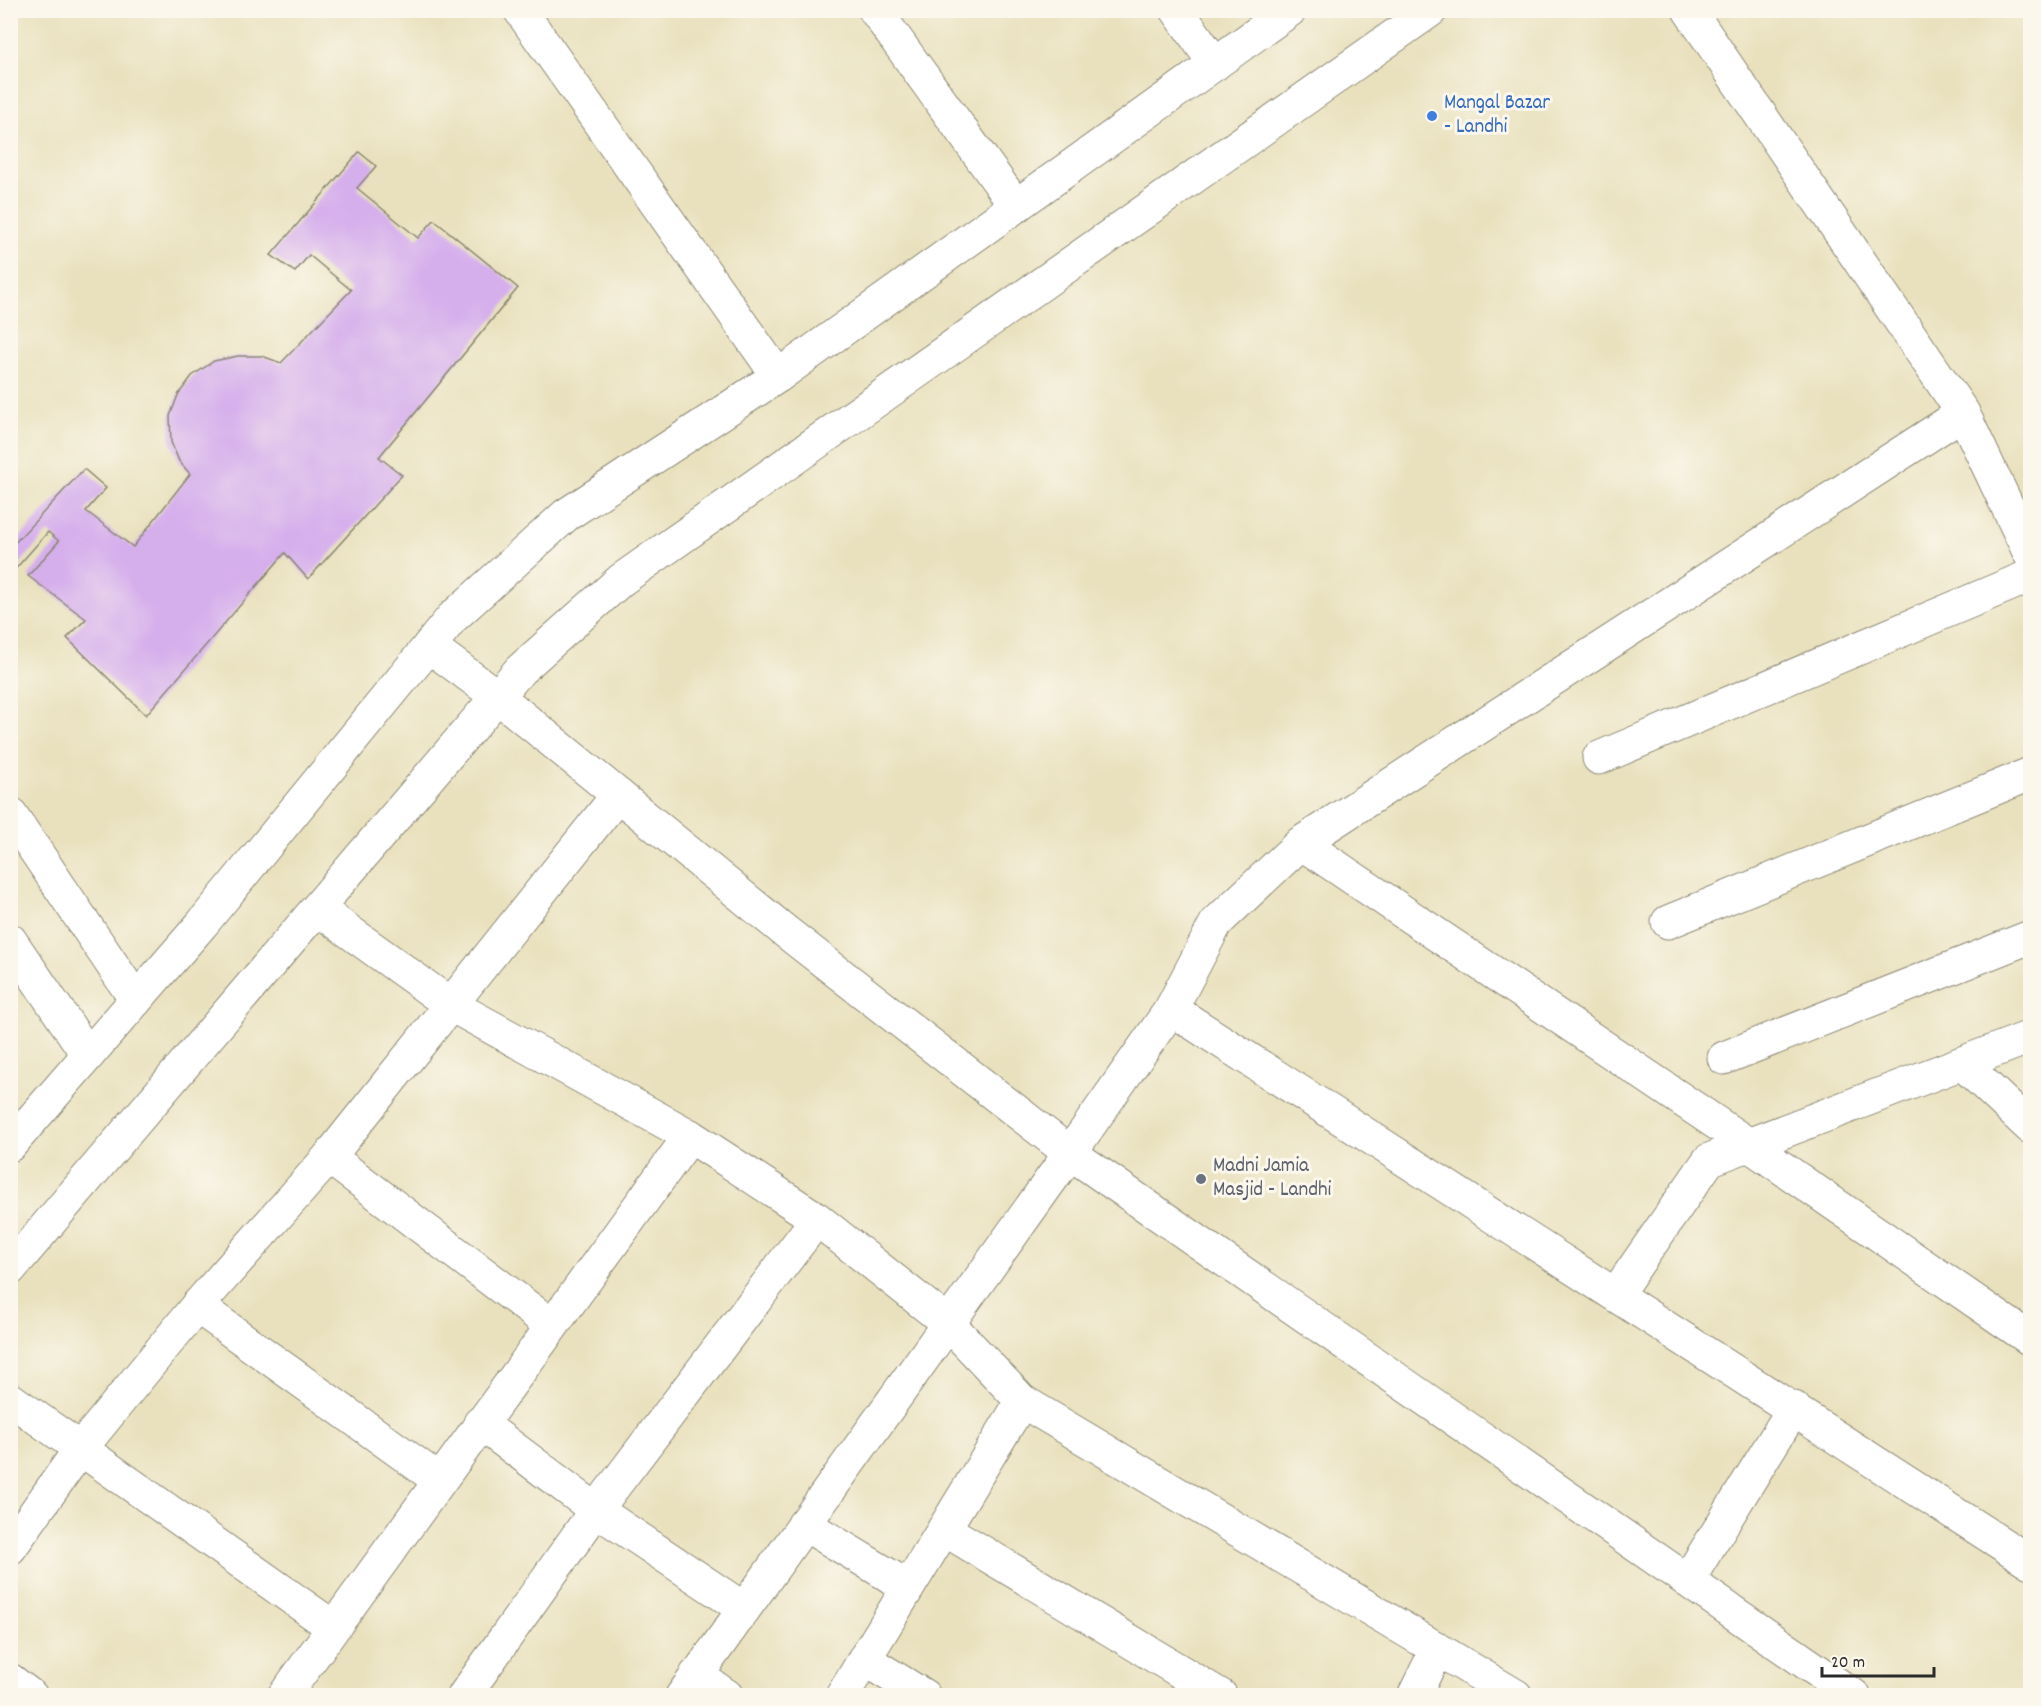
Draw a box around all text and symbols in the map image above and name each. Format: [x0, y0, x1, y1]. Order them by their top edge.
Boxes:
place label: Mangal Bazar - Landhi [1444, 89, 1550, 143]
marker: Mangal Bazar - Landhi [1425, 109, 1439, 123]
place label: Madni Jamia Masjid - Landhi [1213, 1152, 1332, 1206]
marker: Madni Jamia Masjid - Landhi [1194, 1172, 1208, 1186]
scale bar [1822, 1640, 1934, 1678]
text: 20 m [1831, 1651, 1865, 1676]

